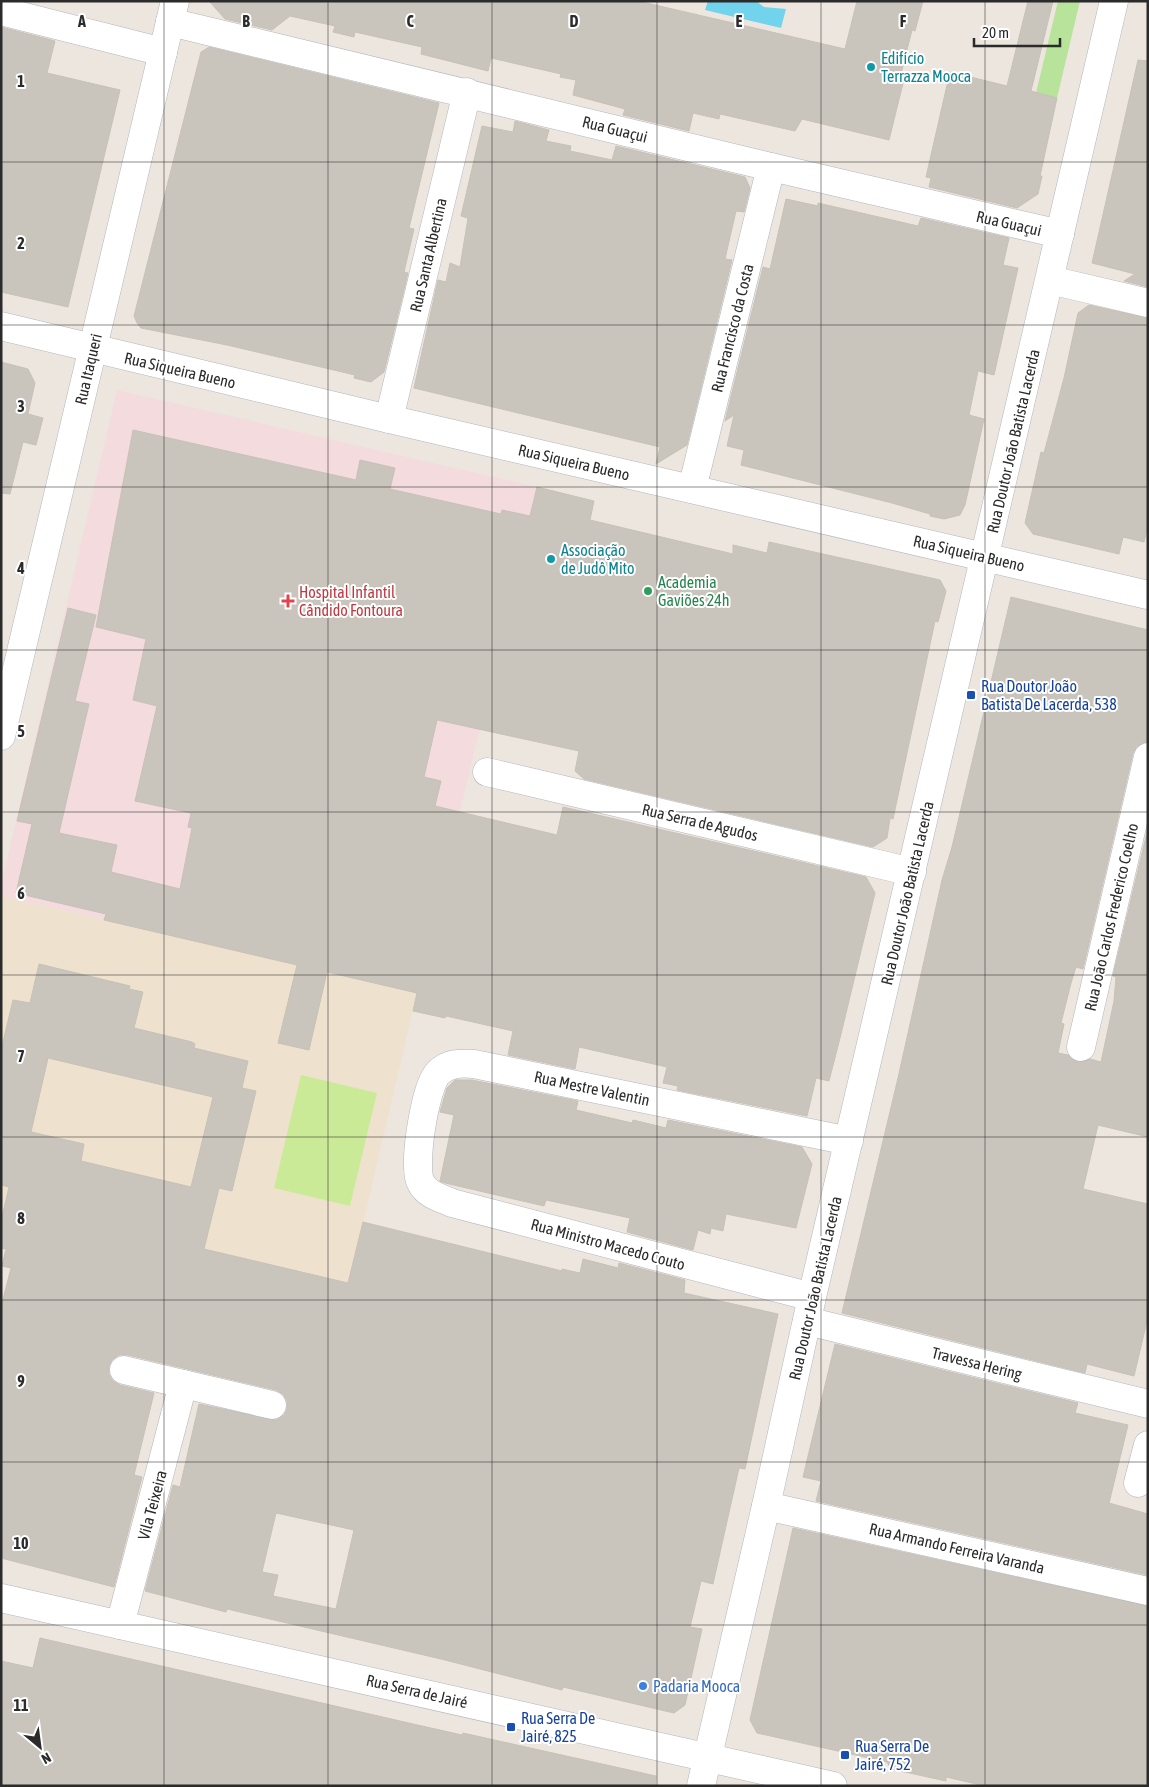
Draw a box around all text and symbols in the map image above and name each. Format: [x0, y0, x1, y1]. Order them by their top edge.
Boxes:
text: A [77, 12, 86, 30]
text: B [242, 12, 250, 30]
text: C [406, 12, 414, 30]
text: D [570, 12, 579, 30]
text: E [736, 12, 743, 30]
text: F [900, 12, 907, 30]
scale bar [974, 15, 1060, 47]
text: 20 m [982, 24, 1009, 41]
place label: Edifício Terrazza Mooca [881, 49, 971, 85]
marker: Edifício Terrazza Mooca [865, 61, 877, 73]
text: 1 [17, 72, 25, 90]
street label: Rua Guaçui [580, 112, 649, 147]
street label: Rua Santa Albertina [406, 196, 450, 314]
street label: Rua Guaçui [974, 207, 1043, 240]
text: 2 [17, 234, 25, 252]
street label: Rua Francisco da Costa [707, 262, 757, 394]
street label: Rua Itaqueri [71, 332, 106, 407]
street label: Rua Doutor João Batista Lacerda [983, 347, 1043, 535]
street label: Rua Siqueira Bueno [122, 348, 238, 393]
text: 3 [17, 397, 25, 415]
street label: Rua Siqueira Bueno [516, 440, 632, 485]
street label: Rua Siqueira Bueno [911, 531, 1027, 576]
place label: Associação de Judô Mito [561, 541, 635, 577]
marker: Associação de Judô Mito [545, 553, 557, 565]
text: 4 [16, 559, 25, 577]
place label: Academia Gaviões 24h [658, 573, 730, 609]
place label: Hospital Infantil Cândido Fontoura [299, 583, 403, 619]
marker: Academia Gaviões 24h [642, 585, 654, 597]
marker: Hospital Infantil Cândido Fontoura [281, 594, 295, 608]
place label: Rua Doutor João Batista De Lacerda, 538 [981, 677, 1117, 713]
marker: Rua Doutor João Batista De Lacerda, 538 [965, 689, 977, 701]
text: 5 [17, 722, 25, 740]
street label: Rua Doutor João Batista Lacerda [877, 799, 937, 987]
street label: Rua Serra de Agudos [640, 800, 760, 845]
street label: Rua João Carlos Frederico Coelho [1081, 821, 1141, 1013]
text: 6 [17, 884, 25, 902]
text: 7 [17, 1047, 25, 1065]
street label: Rua Mestre Valentin [533, 1067, 651, 1109]
street label: Rua Doutor João Batista Lacerda [785, 1194, 845, 1382]
text: 8 [17, 1209, 25, 1227]
street label: Rua Ministro Macedo Couto [529, 1215, 687, 1273]
street label: Travessa Hering [930, 1343, 1024, 1384]
text: 9 [17, 1372, 25, 1390]
street label: Vila Teixeira [134, 1468, 170, 1542]
street label: Rua Armando Ferreira Varanda [868, 1519, 1046, 1577]
text: 10 [13, 1534, 29, 1552]
street label: Rua Serra de Jairé [365, 1671, 469, 1711]
place label: Padaria Mooca [653, 1677, 740, 1695]
marker: Padaria Mooca [637, 1680, 649, 1692]
text: 11 [13, 1696, 29, 1714]
place label: Rua Serra De Jairé, 825 [521, 1709, 595, 1745]
marker: Rua Serra De Jairé, 825 [505, 1721, 517, 1733]
north arrow [15, 1722, 65, 1772]
place label: Rua Serra De Jairé, 752 [855, 1737, 929, 1773]
text: N [39, 1749, 54, 1767]
marker: Rua Serra De Jairé, 752 [839, 1749, 851, 1761]

